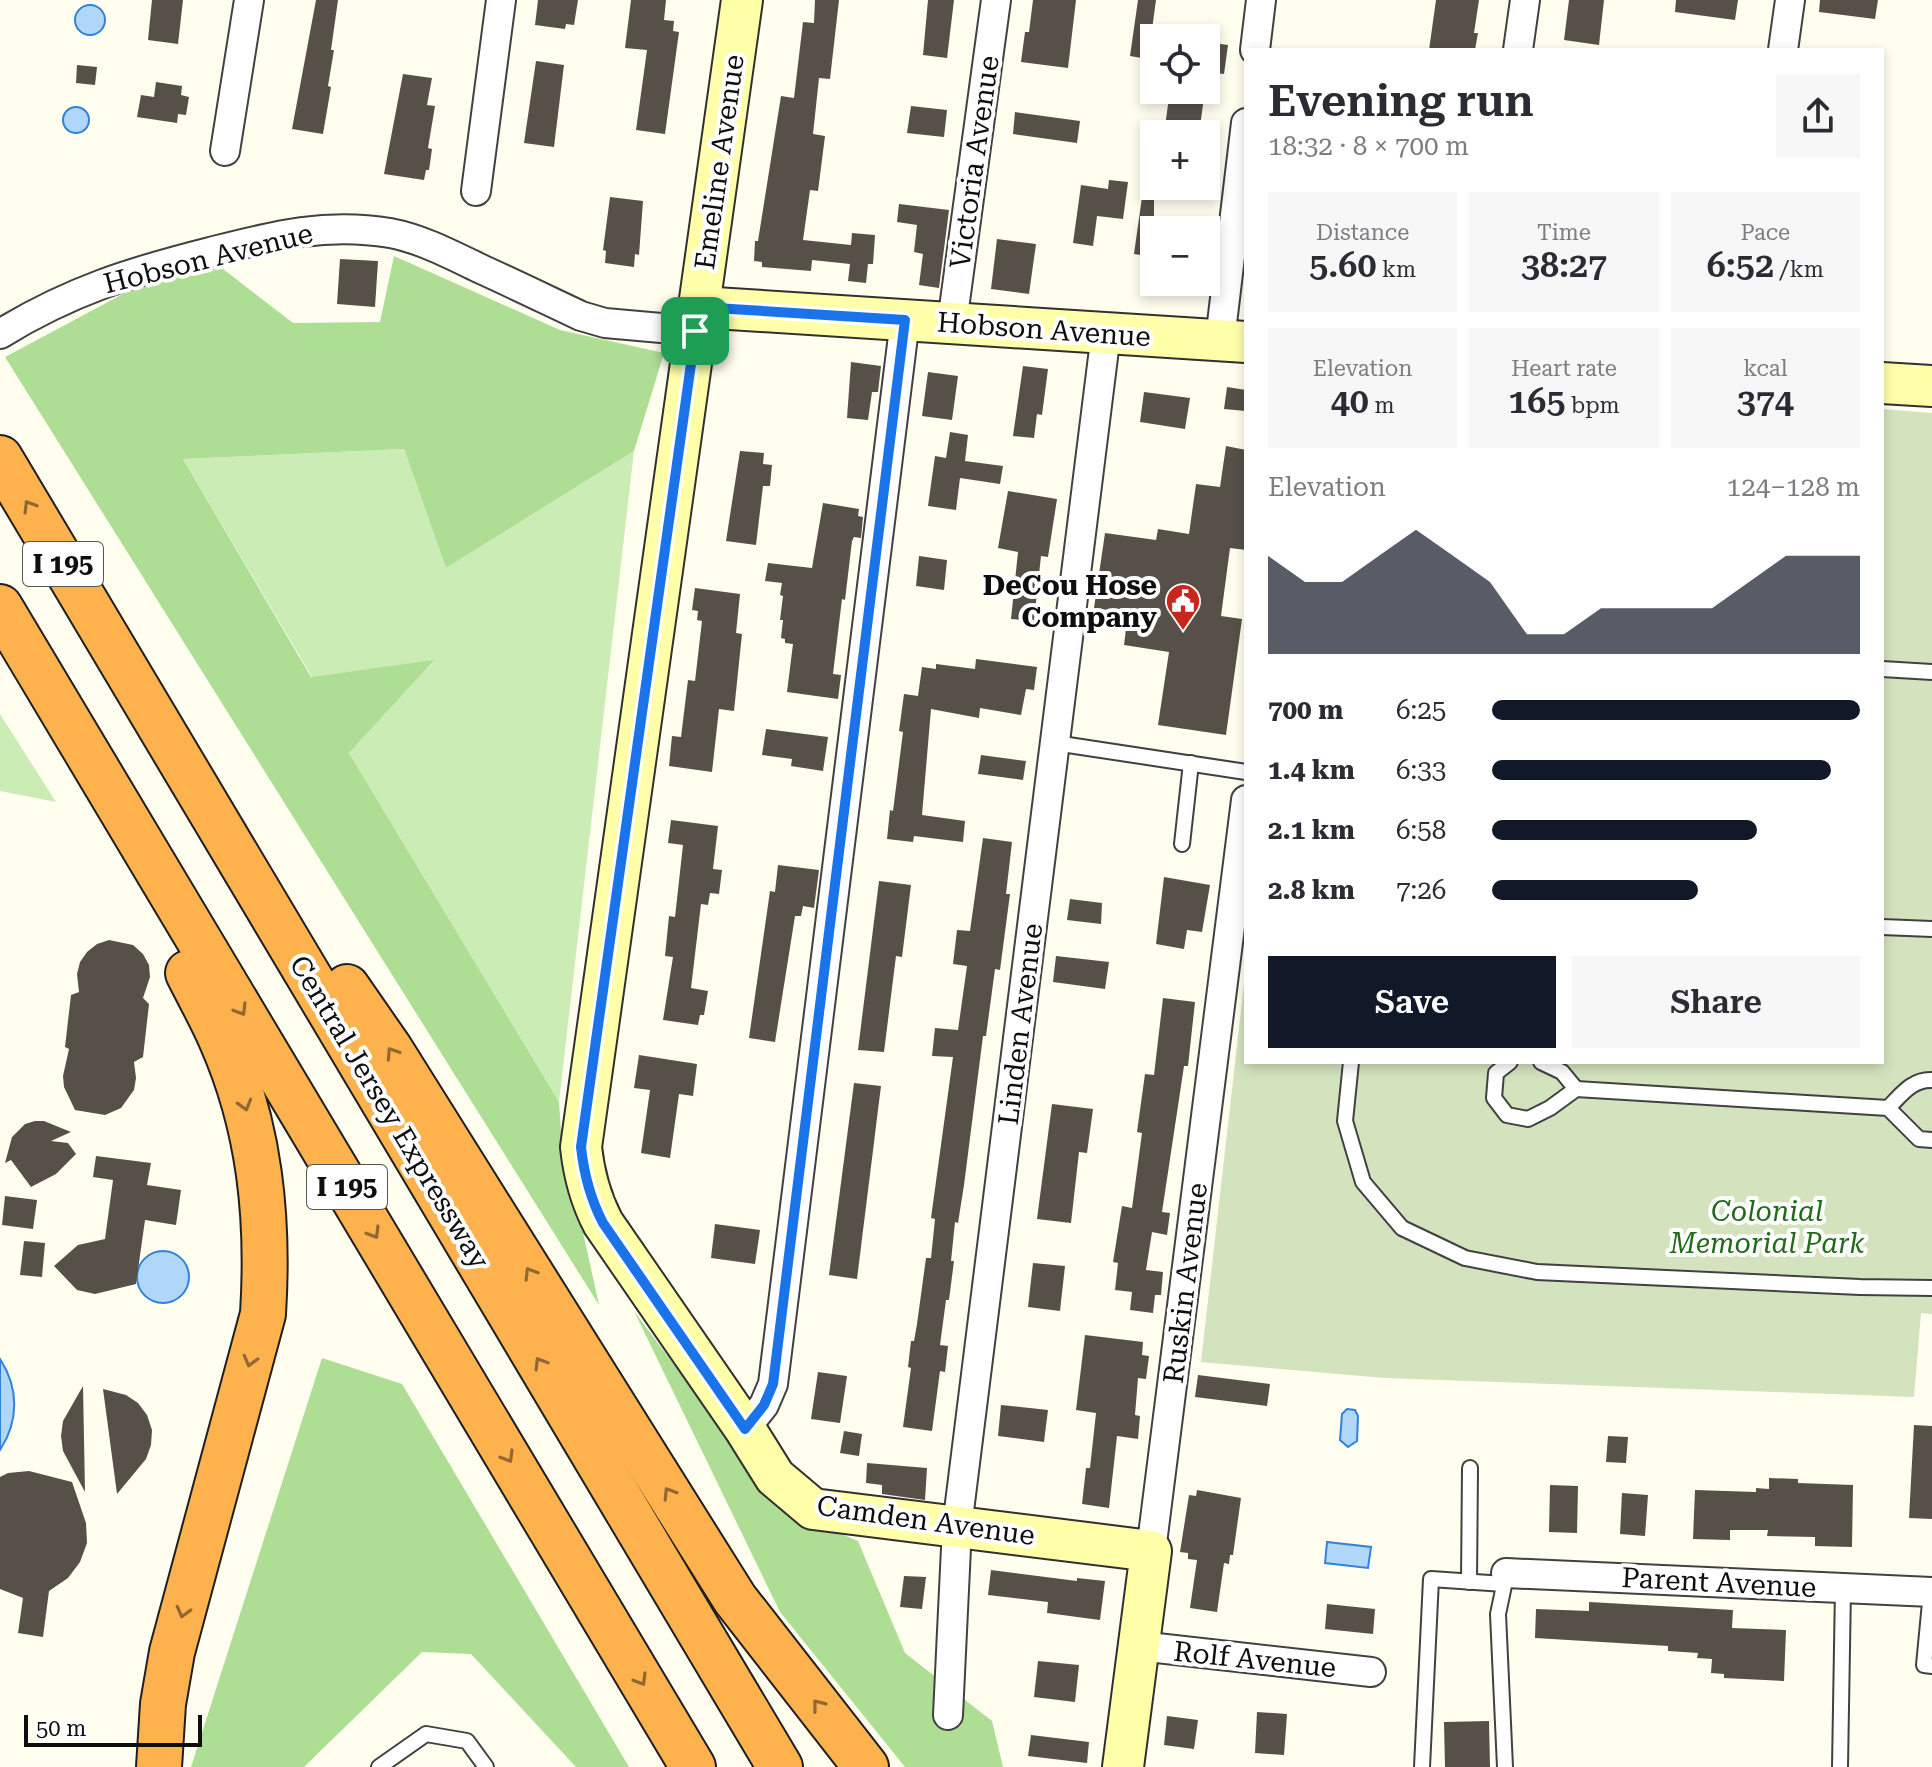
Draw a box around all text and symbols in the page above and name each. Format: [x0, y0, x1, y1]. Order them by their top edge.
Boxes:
map controls [1140, 24, 1220, 296]
button: locate [1140, 24, 1220, 104]
street label: Emeline Avenue [688, 52, 751, 272]
street label: Victoria Avenue [943, 54, 1006, 271]
button: share [1776, 74, 1860, 158]
text: Evening run [1268, 75, 1534, 127]
button: + [1140, 120, 1220, 200]
text: 18:32 · 8 × 700 m [1268, 131, 1469, 161]
button: − [1140, 216, 1220, 296]
street label: Hobson Avenue [100, 217, 316, 300]
text: Distance [1316, 220, 1409, 245]
text: Time [1537, 220, 1591, 245]
text: Pace [1741, 220, 1790, 245]
text: 5.60 [1309, 245, 1376, 285]
text: 38:27 [1521, 245, 1607, 285]
text: 6:52 [1707, 245, 1774, 285]
text: km [1376, 257, 1416, 282]
text: /km [1774, 257, 1824, 282]
pin [661, 297, 729, 365]
street label: Hobson Avenue [936, 306, 1152, 353]
icon: arrive [673, 309, 717, 353]
text: Elevation [1313, 356, 1413, 381]
text: Heart rate [1511, 356, 1617, 381]
text: kcal [1743, 356, 1787, 381]
text: 40 [1331, 381, 1369, 421]
text: 165 [1508, 381, 1565, 421]
text: 374 [1737, 381, 1794, 421]
text: m [1369, 393, 1395, 418]
text: bpm [1565, 393, 1620, 418]
text: Elevation [1268, 472, 1386, 502]
text: 124–128 m [1727, 472, 1860, 502]
one-way arrow [23, 500, 39, 515]
road number: I 195 [23, 542, 103, 586]
place label: DeCou Hose Company [983, 569, 1157, 634]
public building icon: DeCou Hose Company [1164, 582, 1202, 632]
text: 700 m [1268, 695, 1343, 725]
text: 6:25 [1396, 695, 1446, 725]
text: 1.4 km [1268, 755, 1355, 785]
text: 6:33 [1396, 755, 1446, 785]
text: 2.1 km [1268, 815, 1355, 845]
text: 6:58 [1396, 815, 1446, 845]
text: 2.8 km [1268, 875, 1355, 905]
text: 7:26 [1396, 875, 1446, 905]
street label: Linden Avenue [992, 921, 1049, 1127]
street label: Central Jersey Expressway [283, 950, 497, 1275]
button: Save [1268, 956, 1556, 1048]
button: Share [1572, 956, 1860, 1048]
one-way arrow [231, 1001, 247, 1016]
one-way arrow [386, 1047, 401, 1061]
one-way arrow [235, 1097, 252, 1111]
road number: I 195 [307, 1165, 387, 1209]
street label: Ruskin Avenue [1157, 1181, 1214, 1385]
park label: Colonial Memorial Park [1669, 1195, 1865, 1260]
one-way arrow [365, 1224, 380, 1239]
one-way arrow [525, 1267, 540, 1282]
one-way arrow [243, 1353, 259, 1367]
one-way arrow [534, 1357, 550, 1372]
one-way arrow [498, 1448, 514, 1463]
one-way arrow [663, 1487, 678, 1502]
street label: Camden Avenue [815, 1489, 1037, 1552]
street label: Parent Avenue [1621, 1561, 1817, 1604]
one-way arrow [175, 1604, 192, 1618]
street label: Rolf Avenue [1172, 1635, 1338, 1684]
one-way arrow [631, 1671, 647, 1686]
one-way arrow [813, 1699, 827, 1714]
scale bar [24, 1711, 202, 1747]
text: 50 m [36, 1716, 86, 1741]

